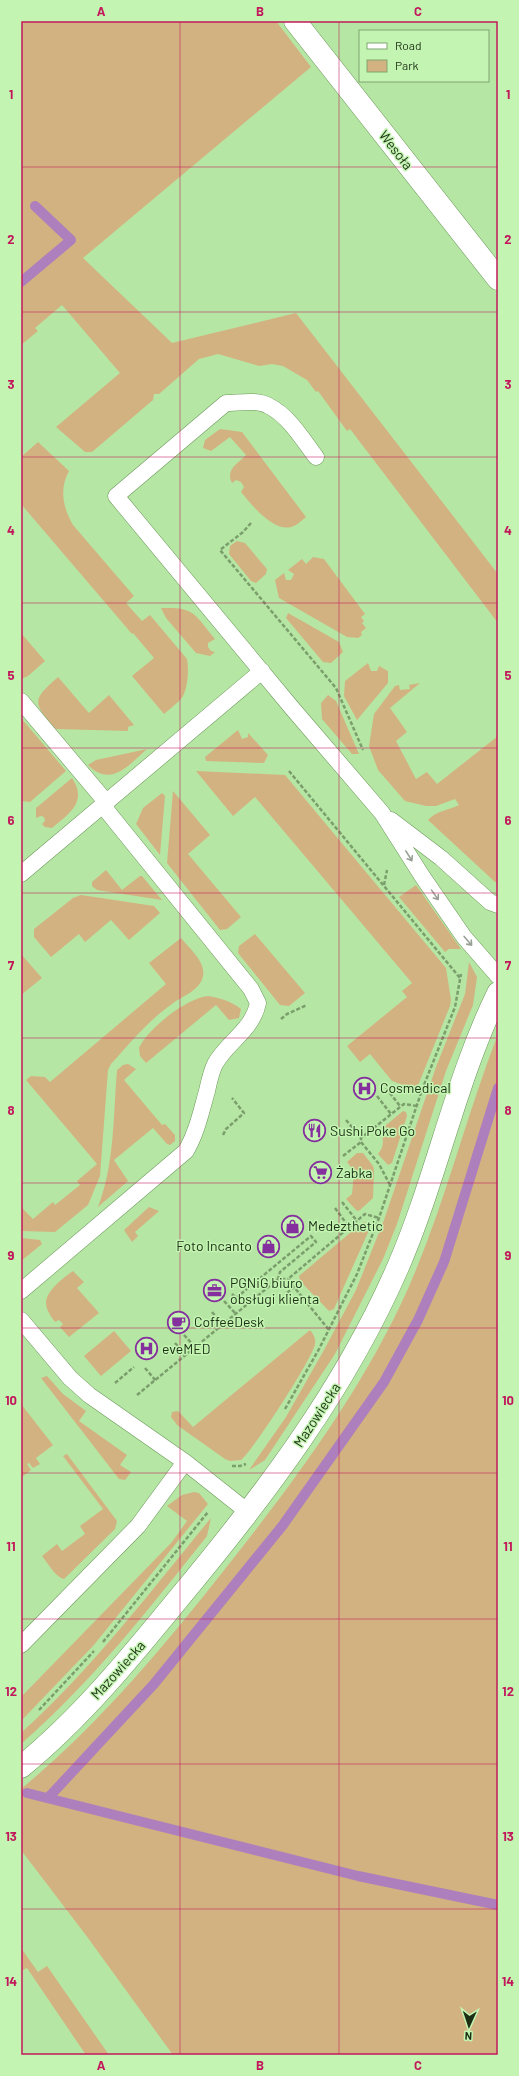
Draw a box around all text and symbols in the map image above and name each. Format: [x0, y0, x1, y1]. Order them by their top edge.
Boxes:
text: A [97, 3, 106, 19]
text: B [256, 3, 264, 19]
text: C [414, 3, 422, 19]
legend [359, 30, 489, 82]
text: Road [395, 38, 422, 52]
text: Park [395, 58, 419, 72]
text: 1 [9, 86, 13, 102]
text: 1 [506, 86, 510, 102]
street label: Wesoła [376, 127, 417, 173]
text: 2 [7, 231, 15, 247]
text: 2 [504, 231, 512, 247]
text: 3 [7, 376, 15, 392]
text: 3 [504, 376, 512, 392]
text: 4 [7, 522, 15, 538]
text: 4 [504, 522, 512, 538]
text: 5 [7, 667, 15, 683]
text: 5 [504, 667, 512, 683]
text: 6 [8, 812, 15, 828]
text: 6 [505, 812, 512, 828]
one-way arrow [406, 850, 414, 862]
one-way arrow [431, 889, 439, 900]
one-way arrow [464, 936, 473, 947]
text: 7 [8, 957, 15, 973]
text: 7 [505, 957, 512, 973]
hospital icon: Cosmedical [351, 1075, 377, 1101]
place label: Cosmedical [380, 1079, 451, 1096]
text: 8 [7, 1102, 15, 1118]
text: 8 [504, 1102, 512, 1118]
restaurant icon: Sushi Poke Go [301, 1118, 327, 1144]
place label: Sushi Poke Go [330, 1122, 415, 1139]
supermarket icon: Żabka [307, 1160, 333, 1186]
place label: Żabka [336, 1164, 373, 1181]
shop icon: Medezthetic [279, 1213, 305, 1239]
place label: Medezthetic [308, 1217, 383, 1234]
shop icon: Foto Incanto [255, 1233, 281, 1259]
place label: Foto Incanto [176, 1237, 252, 1254]
text: 9 [8, 1247, 15, 1263]
text: 9 [505, 1247, 512, 1263]
place label: PGNiG biuro obsługi klienta [230, 1274, 319, 1307]
office icon: PGNiG biuro obsługi klienta [202, 1278, 228, 1304]
cafe icon: CoffeeDesk [165, 1309, 191, 1335]
place label: CoffeeDesk [194, 1313, 264, 1330]
hospital icon: eveMED [134, 1336, 160, 1362]
place label: eveMED [162, 1340, 210, 1357]
street label: Mazowiecka [290, 1379, 344, 1450]
text: 10 [5, 1392, 17, 1408]
text: 10 [502, 1392, 514, 1408]
text: 11 [6, 1538, 16, 1554]
text: 11 [503, 1538, 513, 1554]
street label: Mazowiecka [87, 1637, 148, 1703]
text: 12 [5, 1683, 17, 1699]
text: 12 [502, 1683, 514, 1699]
text: 13 [5, 1828, 17, 1844]
text: 13 [502, 1828, 514, 1844]
text: 14 [5, 1973, 17, 1989]
text: 14 [502, 1973, 514, 1989]
north arrow [449, 2006, 489, 2046]
text: N [464, 2030, 472, 2043]
text: A [97, 2057, 106, 2073]
text: B [256, 2057, 264, 2073]
text: C [414, 2057, 422, 2073]

